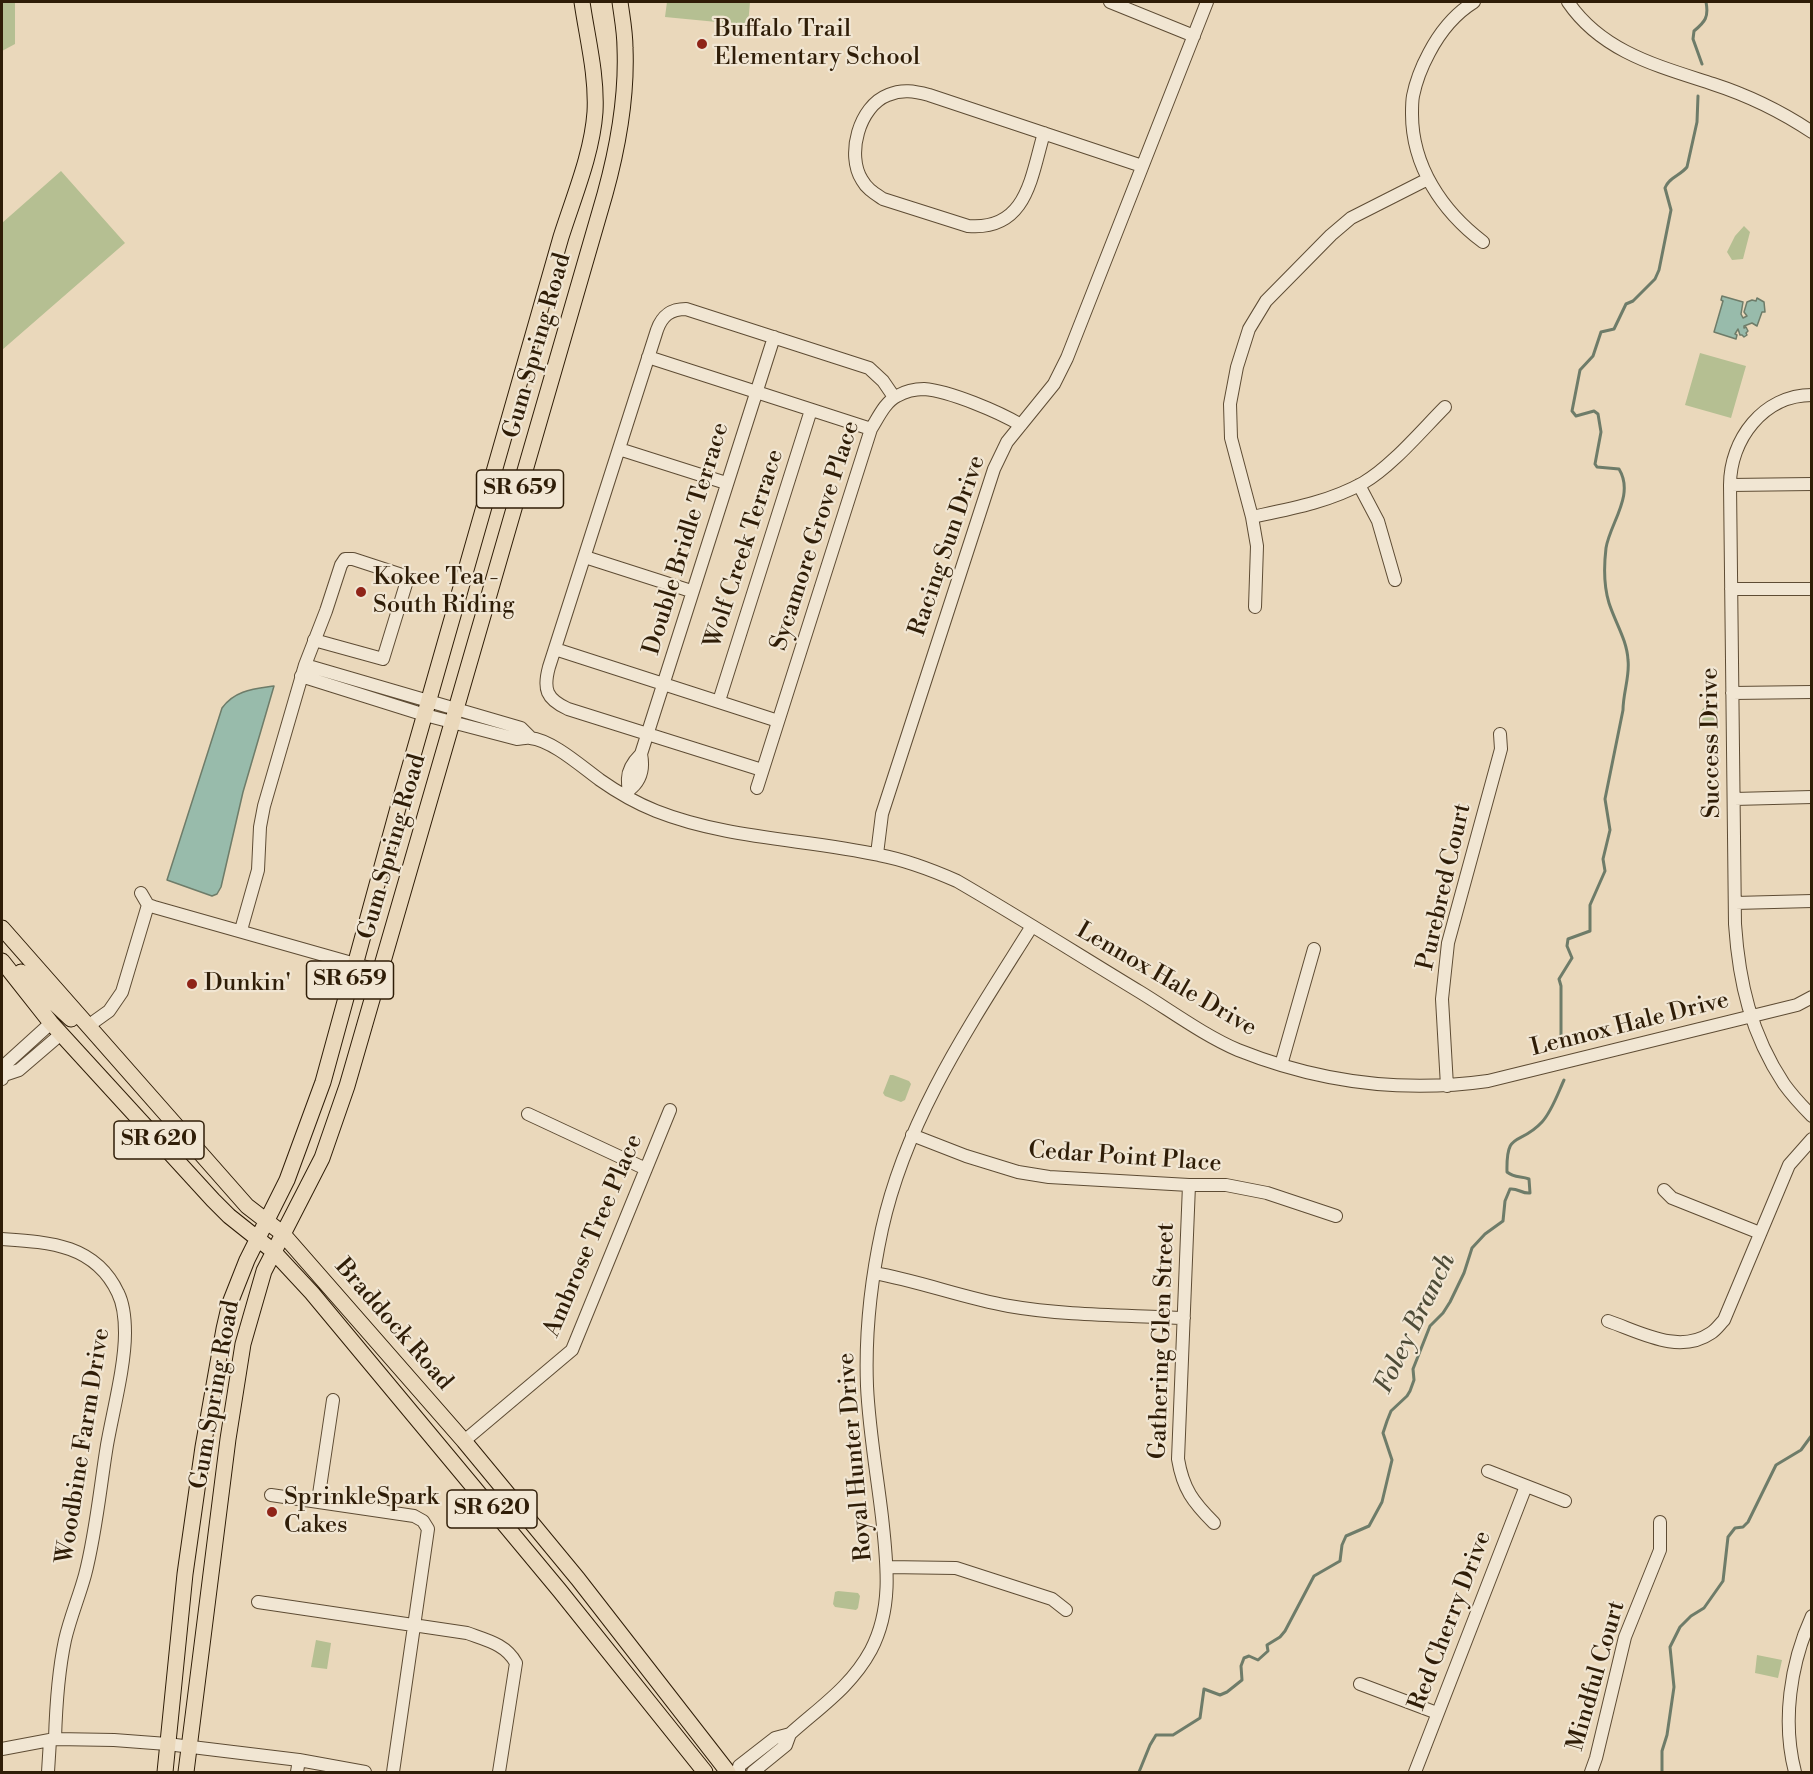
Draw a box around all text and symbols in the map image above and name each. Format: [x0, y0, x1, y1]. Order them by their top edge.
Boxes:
place label: Buffalo Trail Elementary School [714, 16, 920, 72]
marker: Buffalo Trail Elementary School [695, 37, 709, 51]
street label: Gum Spring Road [498, 250, 578, 442]
street label: Sycamore Grove Place [765, 418, 867, 654]
street label: Double Bridle Terrace [638, 419, 736, 659]
street label: Wolf Creek Terrace [699, 446, 791, 652]
street label: Racing Sun Drive [904, 452, 992, 640]
road number: SR 659 [476, 470, 564, 508]
place label: Kokee Tea - South Riding [373, 564, 515, 620]
marker: Kokee Tea - South Riding [354, 585, 368, 599]
street label: Success Drive [1696, 667, 1728, 819]
street label: Gum Spring Road [353, 751, 433, 943]
street label: Purebred Court [1412, 801, 1478, 973]
street label: Lennox Hale Drive [1071, 917, 1261, 1043]
road number: SR 659 [306, 961, 394, 999]
place label: Dunkin' [204, 970, 291, 998]
marker: Dunkin' [185, 977, 199, 991]
street label: Lennox Hale Drive [1528, 986, 1732, 1064]
road number: SR 620 [114, 1121, 204, 1159]
street label: Ambrose Tree Place [538, 1130, 650, 1342]
street label: Cedar Point Place [1027, 1137, 1223, 1179]
street label: Gathering Glen Street [1144, 1222, 1182, 1460]
water label: Foley Branch [1369, 1249, 1463, 1399]
street label: Braddock Road [328, 1253, 458, 1397]
street label: Gum Spring Road [185, 1298, 247, 1492]
street label: Woodbine Farm Drive [51, 1326, 117, 1566]
street label: Royal Hunter Drive [833, 1352, 879, 1562]
place label: SprinkleSpark Cakes [284, 1484, 439, 1540]
road number: SR 620 [447, 1490, 537, 1528]
marker: SprinkleSpark Cakes [265, 1505, 279, 1519]
street label: Red Cherry Drive [1404, 1527, 1498, 1715]
street label: Mindful Court [1562, 1598, 1632, 1754]

